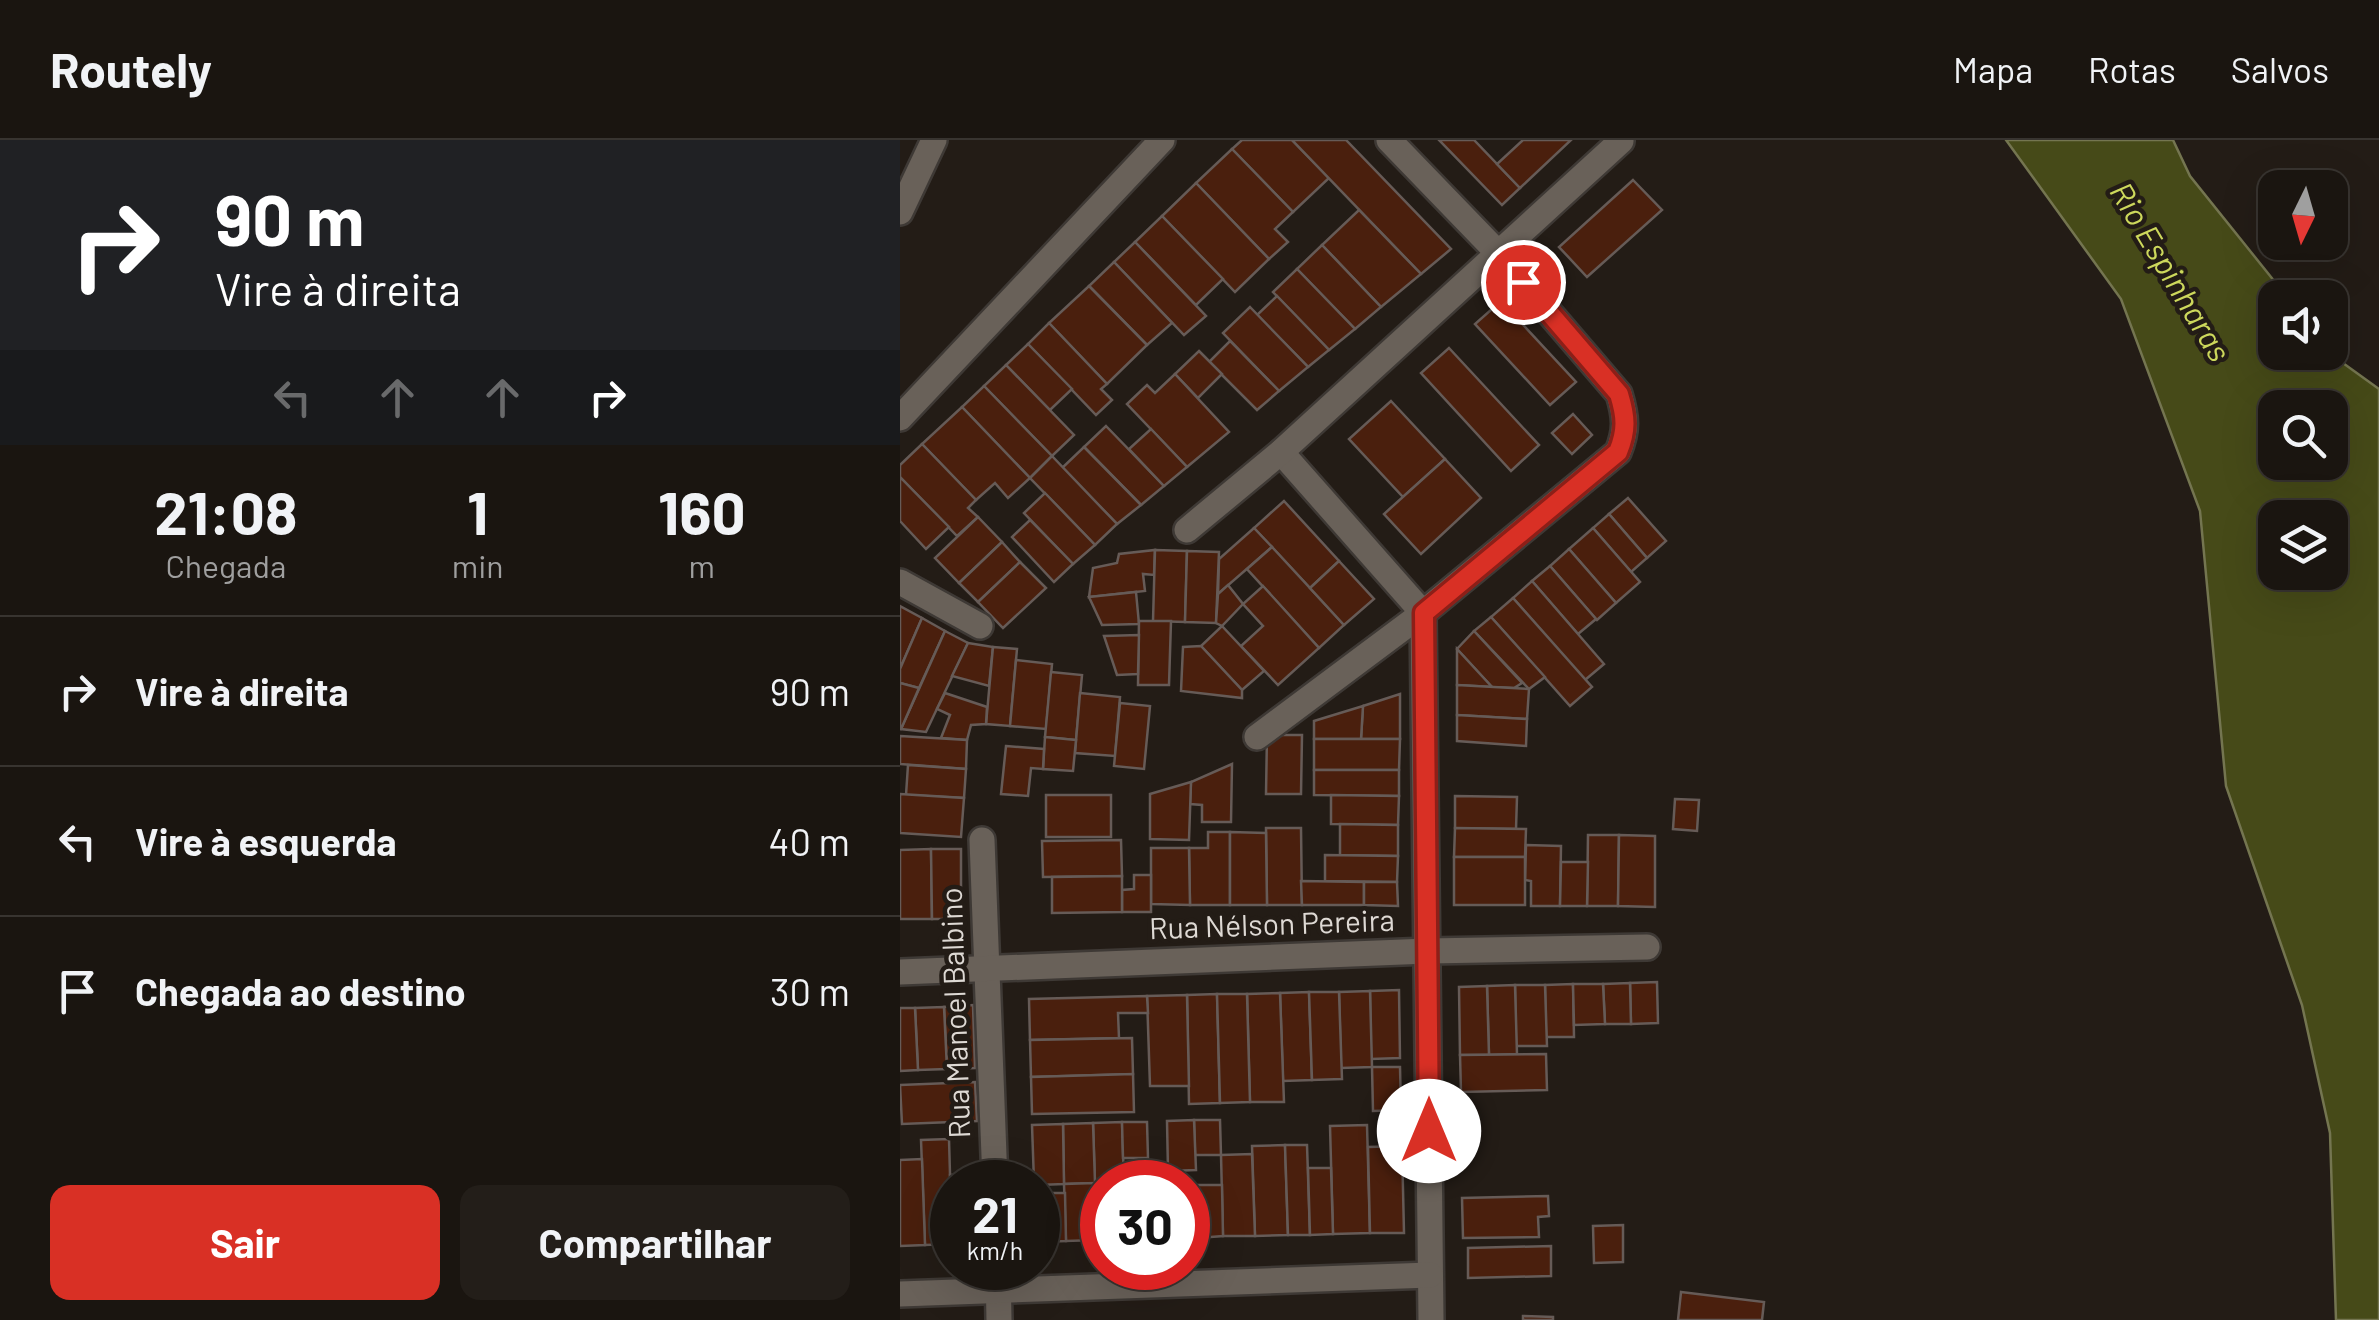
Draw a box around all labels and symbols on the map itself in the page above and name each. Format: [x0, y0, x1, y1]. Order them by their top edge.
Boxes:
north arrow [2258, 170, 2348, 260]
water label: Rio Espinharas [2103, 175, 2240, 367]
pin [1481, 240, 1566, 325]
street label: Rua Manoel Balbino [932, 887, 976, 1139]
street label: Rua Nélson Pereira [1149, 901, 1395, 945]
position arrow [1377, 1079, 1481, 1183]
speed limit sign: 30 [1080, 1160, 1210, 1290]

